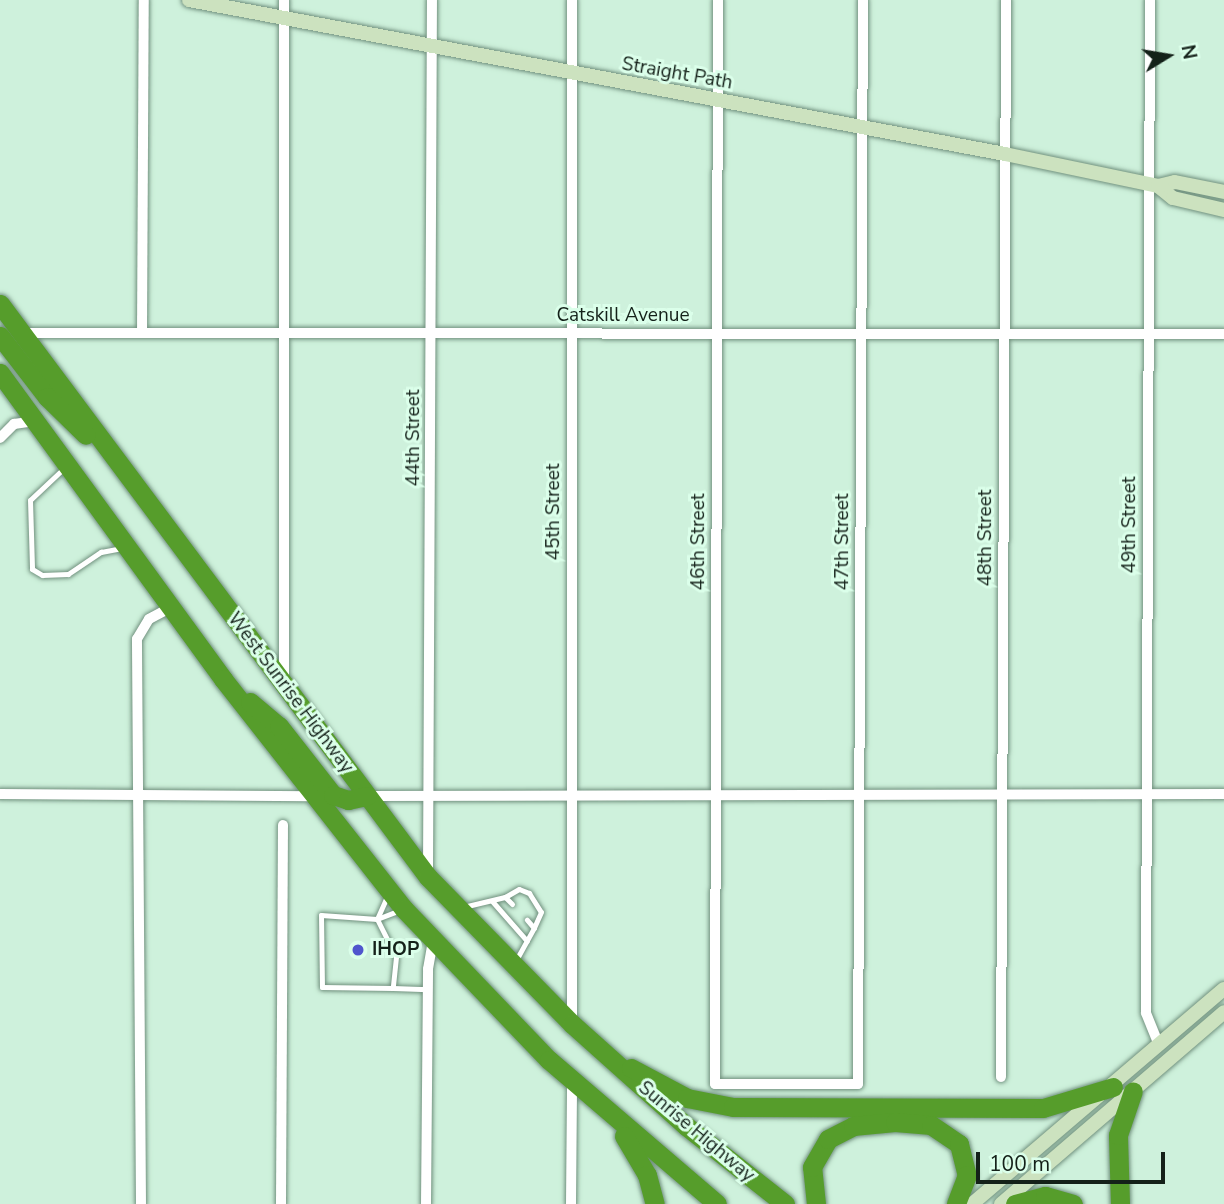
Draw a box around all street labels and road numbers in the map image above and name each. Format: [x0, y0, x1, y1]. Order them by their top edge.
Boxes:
street label: Straight Path [620, 53, 734, 95]
street label: Catskill Avenue [556, 305, 690, 327]
street label: 44th Street [403, 390, 425, 486]
street label: 45th Street [543, 464, 565, 560]
street label: 49th Street [1119, 477, 1141, 573]
street label: 48th Street [975, 490, 997, 586]
street label: 46th Street [688, 494, 710, 590]
street label: 47th Street [832, 494, 854, 590]
street label: West Sunrise Highway [222, 608, 358, 778]
street label: Sunrise Highway [633, 1077, 759, 1187]

